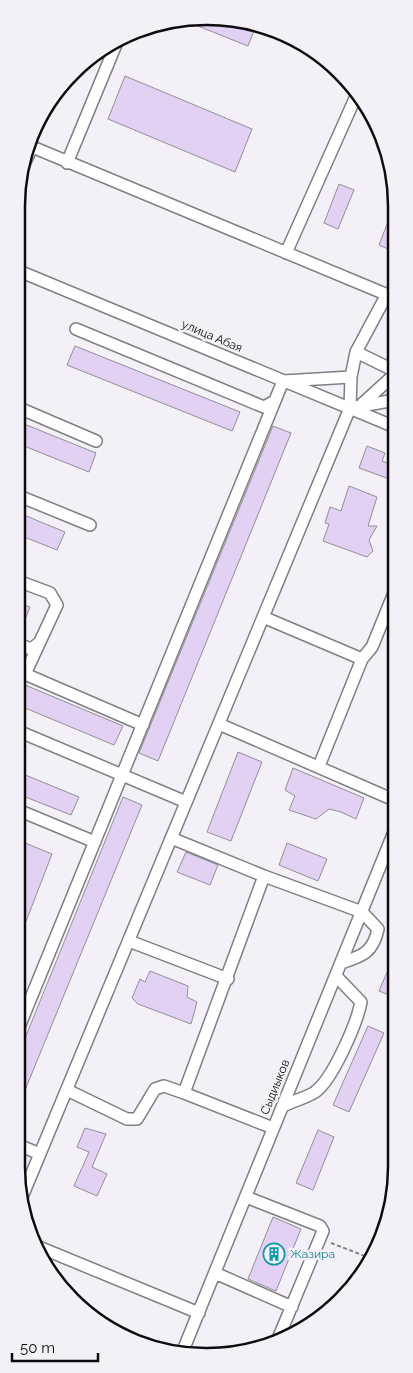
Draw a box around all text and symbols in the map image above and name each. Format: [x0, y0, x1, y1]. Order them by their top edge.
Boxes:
street label: улица Абая [180, 317, 244, 355]
street label: Сыдиыков [258, 1057, 292, 1117]
building icon: Жазира [262, 1242, 286, 1266]
place label: Жазира [290, 1247, 335, 1261]
scale bar [12, 1330, 99, 1362]
text: 50 m [20, 1339, 55, 1357]

